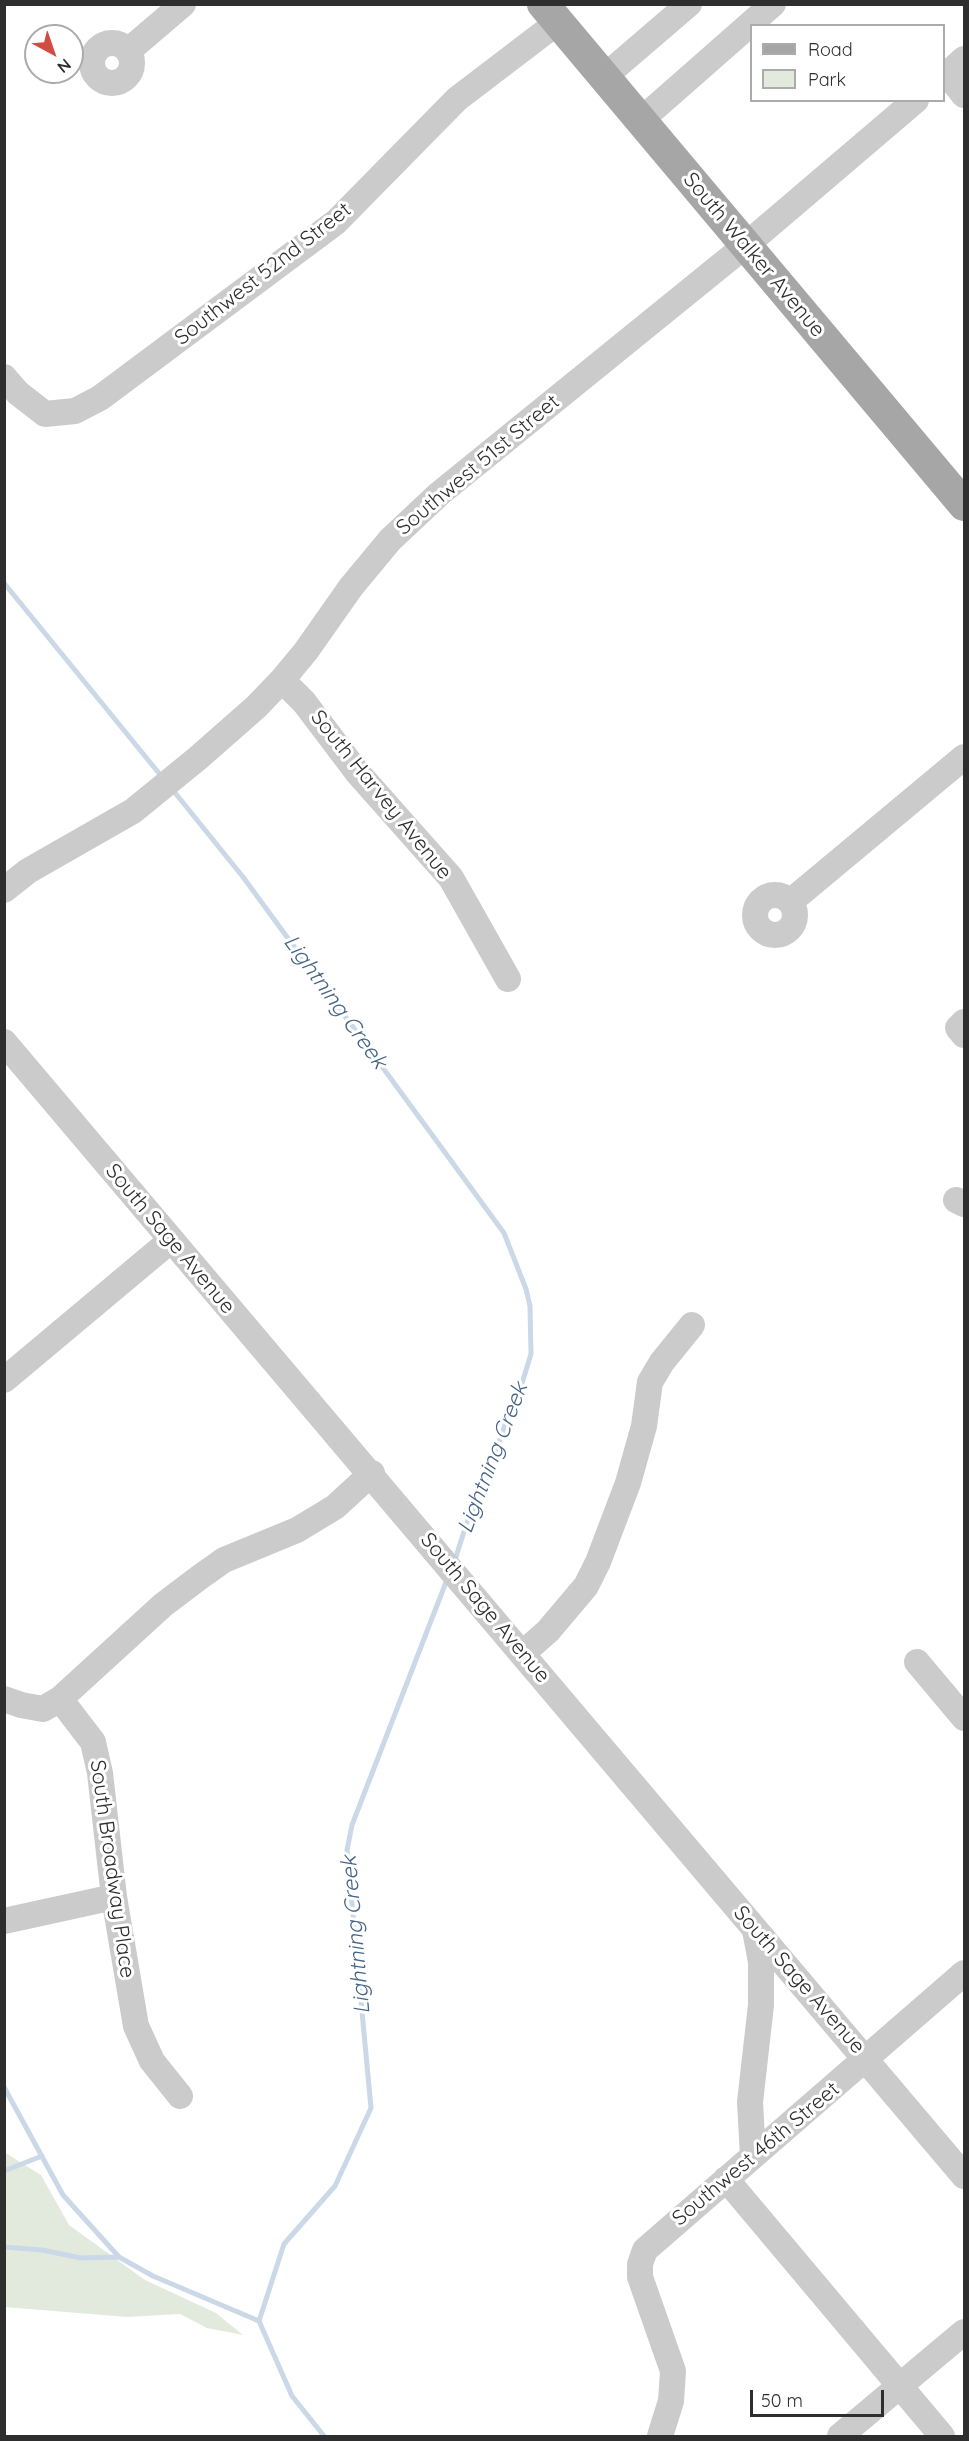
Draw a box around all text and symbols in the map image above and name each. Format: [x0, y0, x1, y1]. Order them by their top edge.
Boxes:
north arrow [24, 24, 84, 84]
legend [750, 24, 945, 102]
text: Road [808, 38, 853, 61]
text: N [53, 55, 75, 78]
text: Park [808, 68, 846, 91]
street label: South Walker Avenue [678, 168, 830, 342]
street label: Southwest 52nd Street [170, 197, 356, 351]
street label: Southwest 51st Street [391, 389, 565, 541]
street label: South Harvey Avenue [305, 705, 457, 885]
water label: Lightning Creek [278, 930, 392, 1074]
street label: South Sage Avenue [100, 1159, 240, 1319]
water label: Lightning Creek [452, 1379, 534, 1537]
street label: South Sage Avenue [415, 1528, 555, 1688]
street label: South Broadway Place [84, 1758, 140, 1980]
water label: Lightning Creek [336, 1855, 376, 2015]
street label: South Sage Avenue [728, 1901, 870, 2059]
street label: Southwest 46th Street [667, 2077, 845, 2231]
scale bar [753, 2378, 886, 2416]
text: 50 m [761, 2389, 803, 2412]

